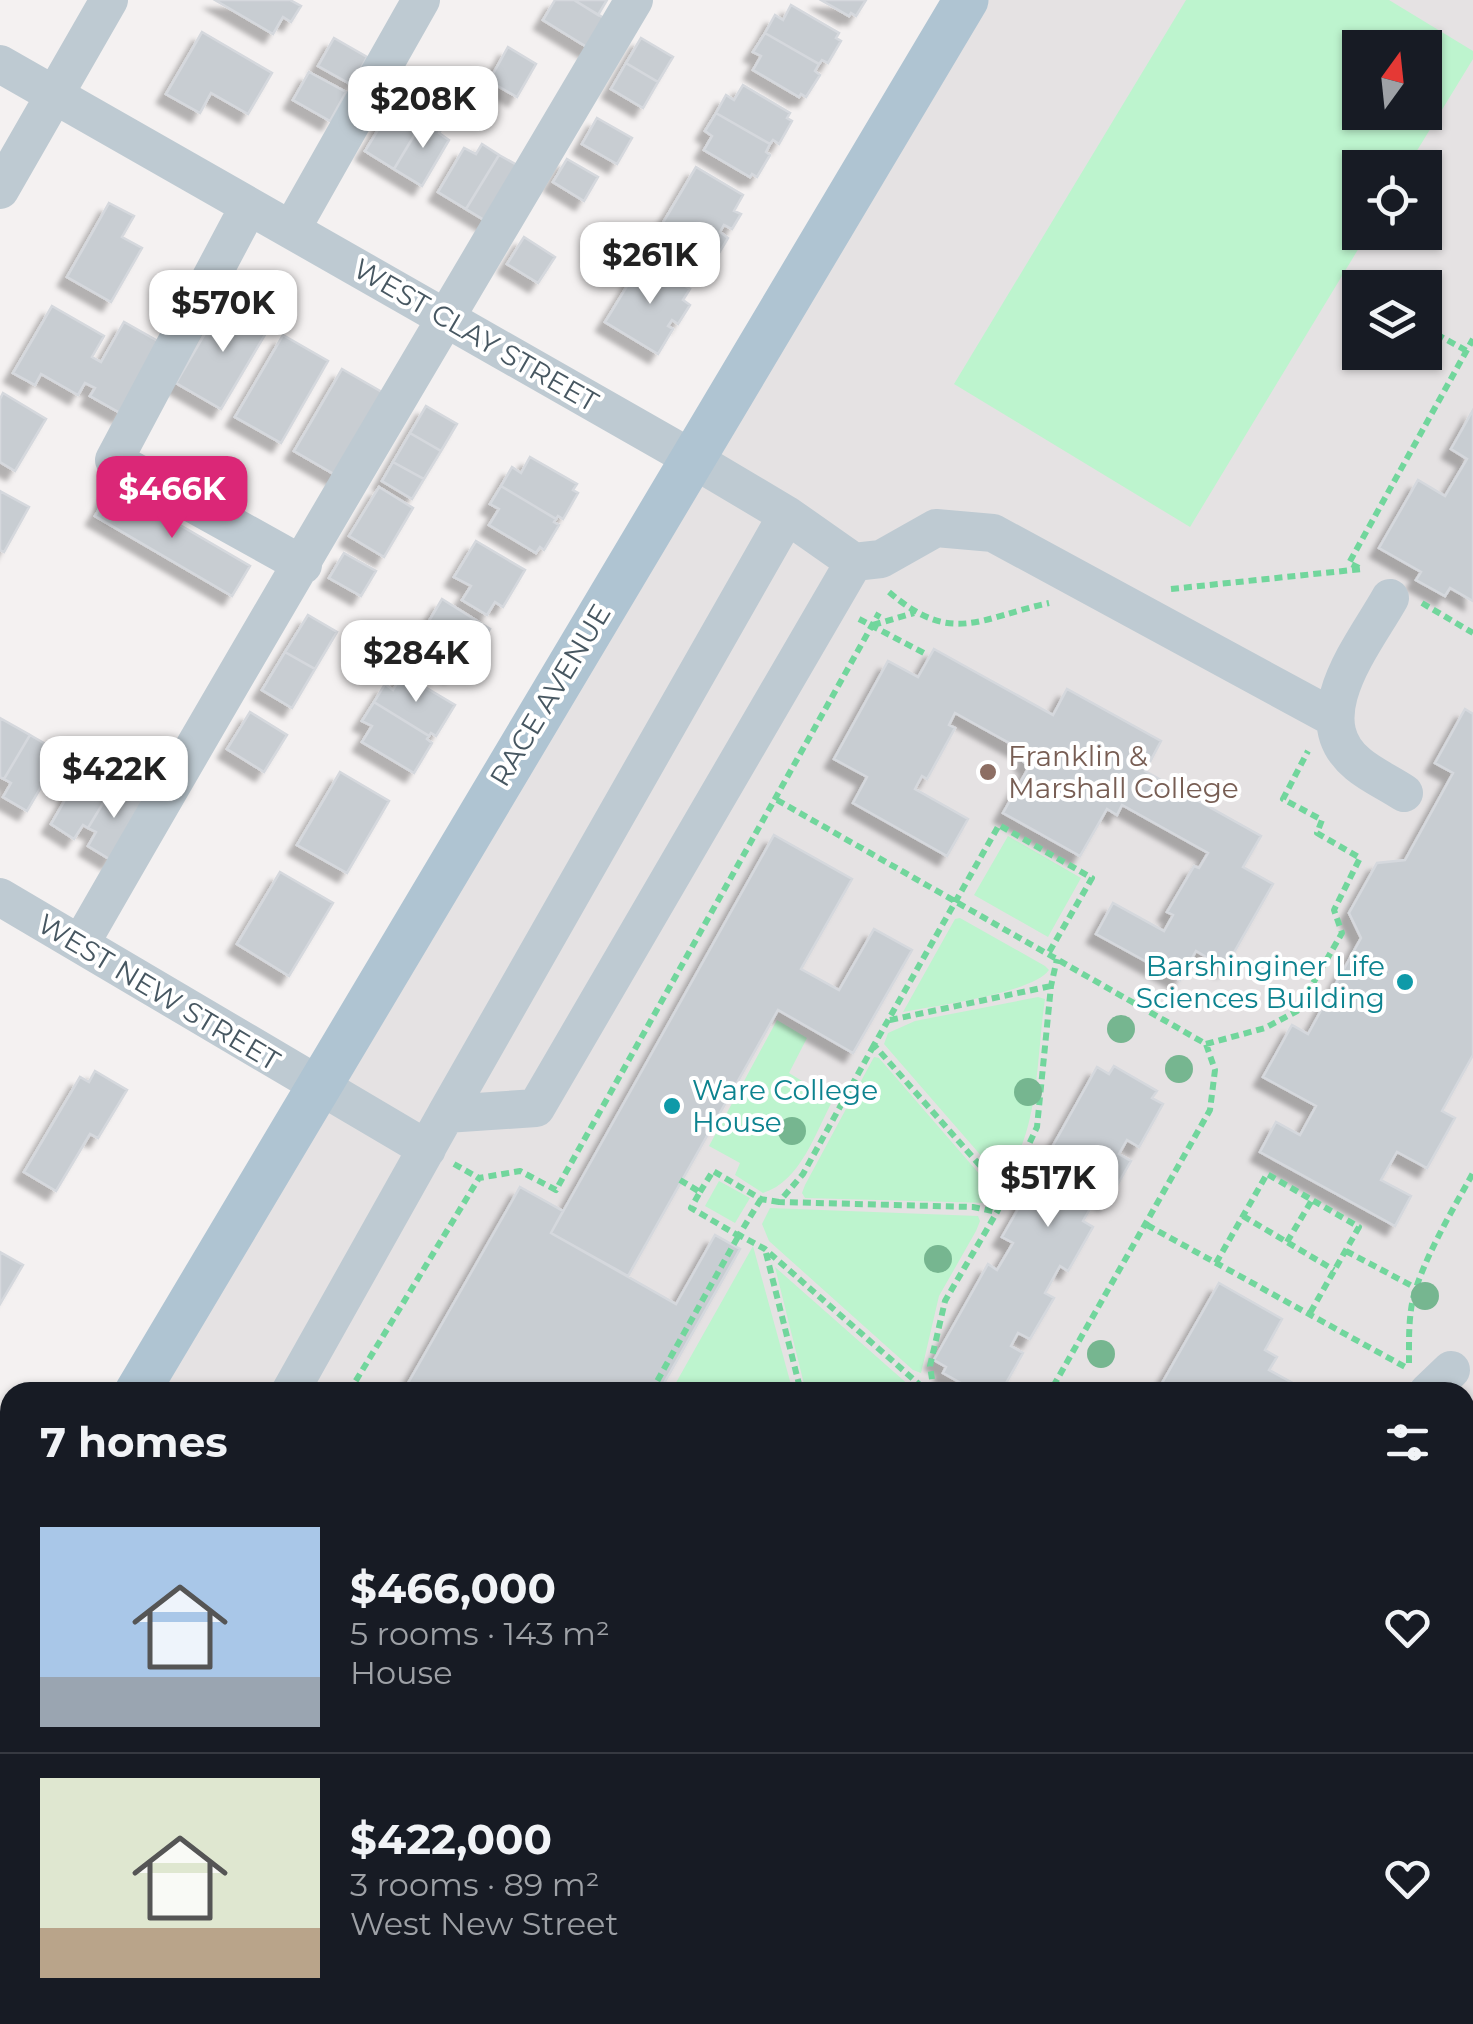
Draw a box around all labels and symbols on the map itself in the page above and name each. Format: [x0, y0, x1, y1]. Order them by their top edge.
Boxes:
north arrow [1342, 30, 1442, 130]
pin: $208K [353, 66, 493, 151]
pin: $261K [580, 222, 720, 307]
street label: WEST CLAY STREET [348, 251, 604, 419]
pin: $570K [153, 270, 293, 355]
pin: $466K [102, 456, 242, 541]
street label: RACE AVENUE [482, 598, 618, 792]
pin: $284K [346, 620, 486, 705]
pin: $422K [44, 736, 184, 821]
place label: Franklin & Marshall College [1008, 739, 1239, 805]
marker: Franklin & Marshall College [977, 761, 999, 783]
street label: WEST NEW STREET [32, 906, 286, 1078]
place label: Barshinginer Life Sciences Building [1136, 949, 1385, 1015]
marker: Barshinginer Life Sciences Building [1394, 971, 1416, 993]
place label: Ware College House [692, 1073, 878, 1139]
marker: Ware College House [661, 1095, 683, 1117]
pin: $517K [978, 1145, 1118, 1230]

